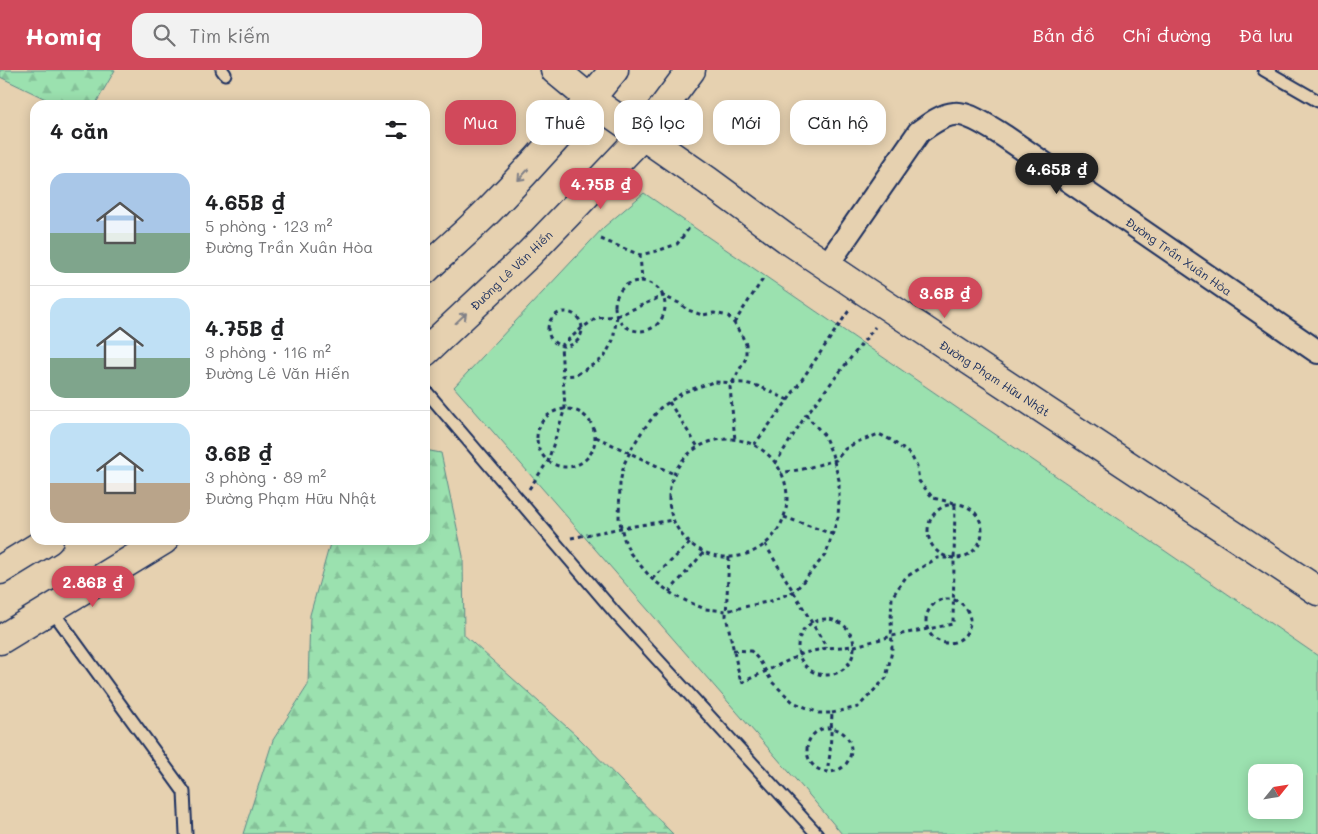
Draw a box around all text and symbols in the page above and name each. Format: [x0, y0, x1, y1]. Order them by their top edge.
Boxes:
search box [132, 13, 482, 58]
text: Homiq [25, 20, 102, 51]
icon: search [150, 21, 178, 49]
text: Tìm kiếm [190, 23, 270, 48]
text: Bản đồ [1033, 23, 1095, 47]
text: Chỉ đường [1123, 23, 1211, 47]
text: Đã lưu [1239, 23, 1293, 47]
chip: Mua [445, 100, 516, 145]
chip: Thuê [526, 100, 604, 145]
chip: Bộ lọc [614, 100, 703, 145]
chip: Mới [713, 100, 780, 145]
chip: Căn hộ [790, 100, 886, 145]
icon: filters [382, 116, 410, 144]
text: 4 căn [50, 117, 108, 144]
pin: 4.65B ₫ [1011, 152, 1103, 195]
text: 4.65B ₫ [1026, 158, 1088, 179]
one-way arrow [517, 168, 529, 181]
pin: 4.75B ₫ [555, 168, 647, 210]
text: 4.75B ₫ [571, 173, 631, 194]
text: 4.65B ₫ [205, 188, 286, 215]
icon: home [90, 193, 150, 253]
street label: Đường Trần Xuân Hòa [1123, 213, 1235, 299]
text: 5 phòng · 123 m² [205, 215, 333, 236]
street label: Đường Lê Văn Hiến [466, 227, 556, 313]
text: Đường Trần Xuân Hòa [205, 236, 373, 257]
pin: 3.6B ₫ [904, 276, 986, 319]
text: 3.6B ₫ [919, 282, 971, 303]
one-way arrow [454, 312, 467, 324]
text: 4.75B ₫ [205, 314, 285, 341]
icon: home [90, 318, 150, 378]
street label: Đường Phạm Hữu Nhật [937, 336, 1053, 420]
text: 3 phòng · 116 m² [205, 341, 331, 362]
text: Đường Lê Văn Hiến [205, 362, 350, 383]
text: 3.6B ₫ [205, 439, 273, 466]
icon: home [90, 443, 150, 503]
text: 3 phòng · 89 m² [205, 466, 326, 487]
text: Đường Phạm Hữu Nhật [205, 487, 377, 508]
pin: 2.86B ₫ [47, 566, 139, 608]
text: 2.86B ₫ [63, 571, 123, 592]
north arrow [1248, 764, 1302, 819]
map controls [1248, 764, 1303, 819]

